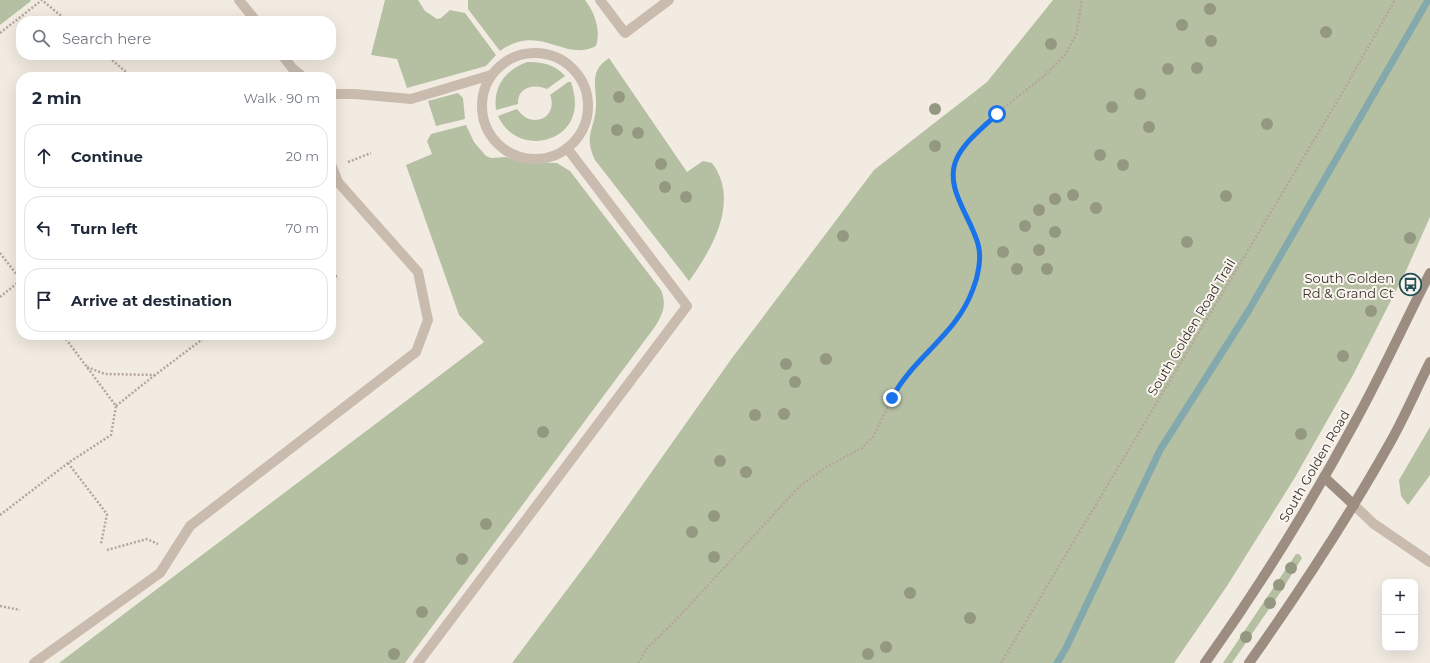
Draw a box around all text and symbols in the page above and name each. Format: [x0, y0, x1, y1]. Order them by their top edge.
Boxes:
search box [16, 16, 336, 60]
icon: search [30, 27, 52, 49]
text: Search here [62, 29, 151, 48]
text: 2 min [32, 88, 82, 108]
text: Walk · 90 m [244, 90, 320, 106]
route start [988, 105, 1006, 123]
icon: ahead [33, 145, 55, 167]
text: Continue [71, 147, 143, 166]
text: 20 m [286, 148, 319, 164]
icon: left [33, 217, 55, 239]
text: Turn left [71, 219, 138, 238]
text: 70 m [286, 220, 319, 236]
street label: South Golden Road Trail [1144, 256, 1238, 398]
place label: South Golden Rd & Grand Ct [1302, 270, 1394, 301]
bus stop icon: South Golden Rd & Grand Ct [1397, 272, 1423, 298]
icon: arrive [33, 289, 55, 311]
text: Arrive at destination [71, 291, 232, 310]
route end [883, 389, 901, 407]
street label: South Golden Road [1275, 407, 1353, 525]
map controls [1382, 579, 1418, 651]
button: + [1382, 579, 1418, 615]
button: − [1382, 615, 1418, 651]

